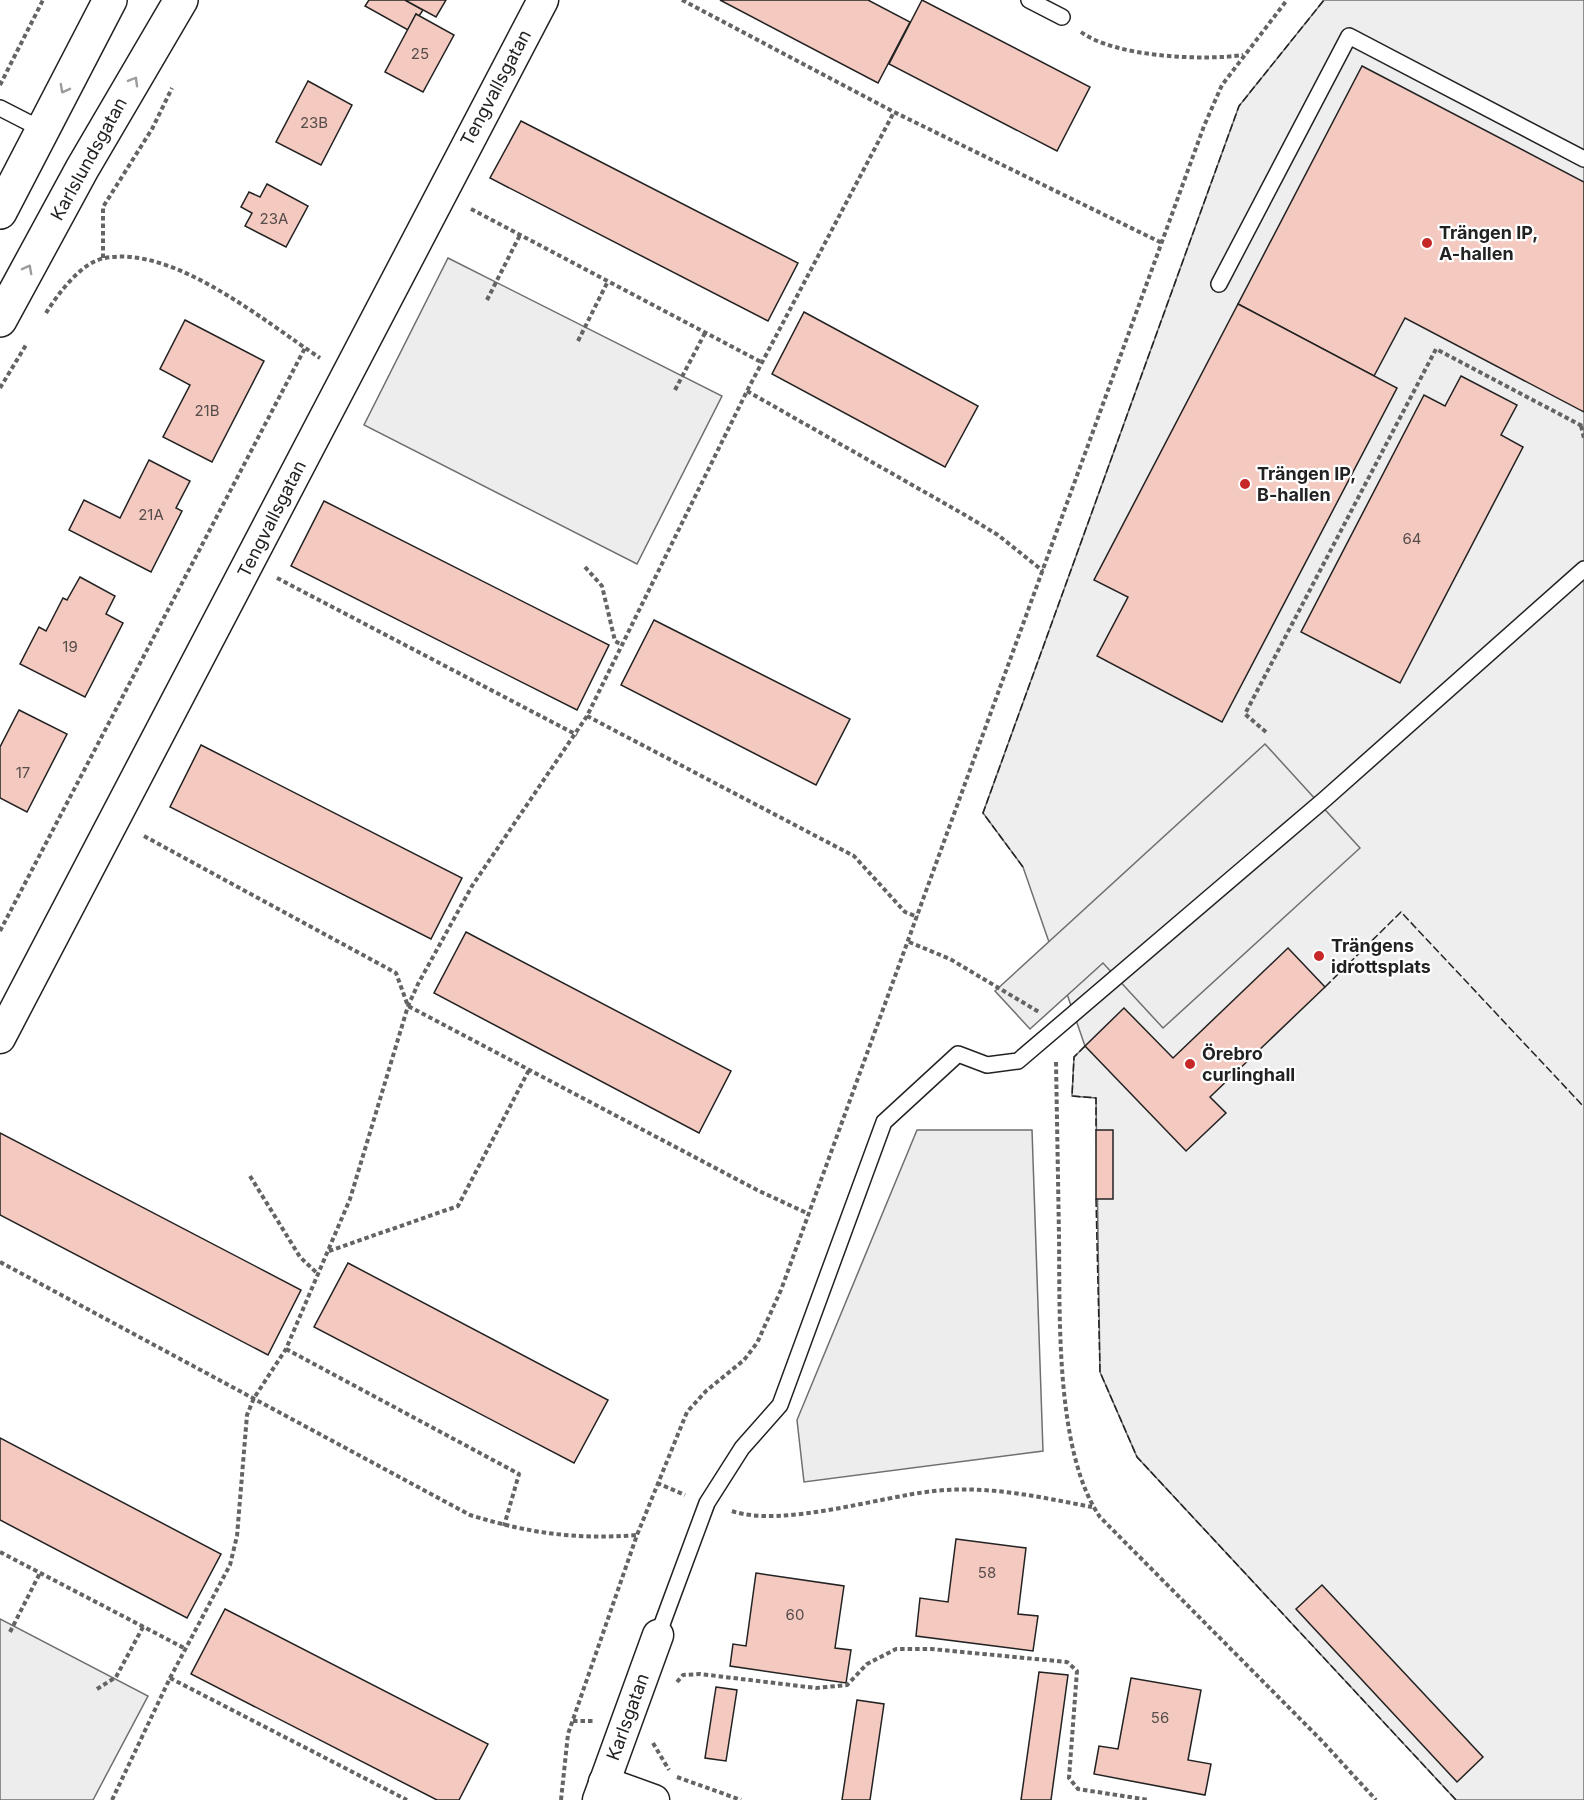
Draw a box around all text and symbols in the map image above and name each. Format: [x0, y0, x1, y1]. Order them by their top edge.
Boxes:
street label: Tengvallsgatan [456, 26, 535, 149]
house number: 25 [411, 44, 429, 63]
one-way arrow [126, 76, 138, 87]
one-way arrow [60, 83, 71, 93]
street label: Karlslundsgatan [46, 94, 131, 224]
house number: 23B [300, 113, 328, 132]
house number: 23A [260, 209, 288, 228]
place label: Trängen IP, A-hallen [1439, 222, 1538, 264]
marker: Trängen IP, A-hallen [1420, 236, 1434, 250]
one-way arrow [21, 265, 32, 275]
house number: 21B [194, 401, 220, 420]
street label: Tengvallsgatan [233, 457, 310, 581]
place label: Trängen IP, B-hallen [1257, 463, 1356, 505]
marker: Trängen IP, B-hallen [1238, 477, 1252, 491]
house number: 21A [138, 505, 164, 524]
house number: 64 [1403, 529, 1422, 548]
house number: 19 [62, 637, 78, 656]
house number: 17 [16, 763, 30, 782]
place label: Trängens idrottsplats [1331, 935, 1431, 977]
marker: Trängens idrottsplats [1312, 949, 1326, 963]
place label: Örebro curlinghall [1202, 1043, 1295, 1085]
marker: Örebro curlinghall [1183, 1057, 1197, 1071]
house number: 58 [978, 1563, 996, 1582]
house number: 60 [786, 1605, 804, 1624]
street label: Karlsgatan [602, 1670, 653, 1763]
house number: 56 [1151, 1708, 1169, 1727]

